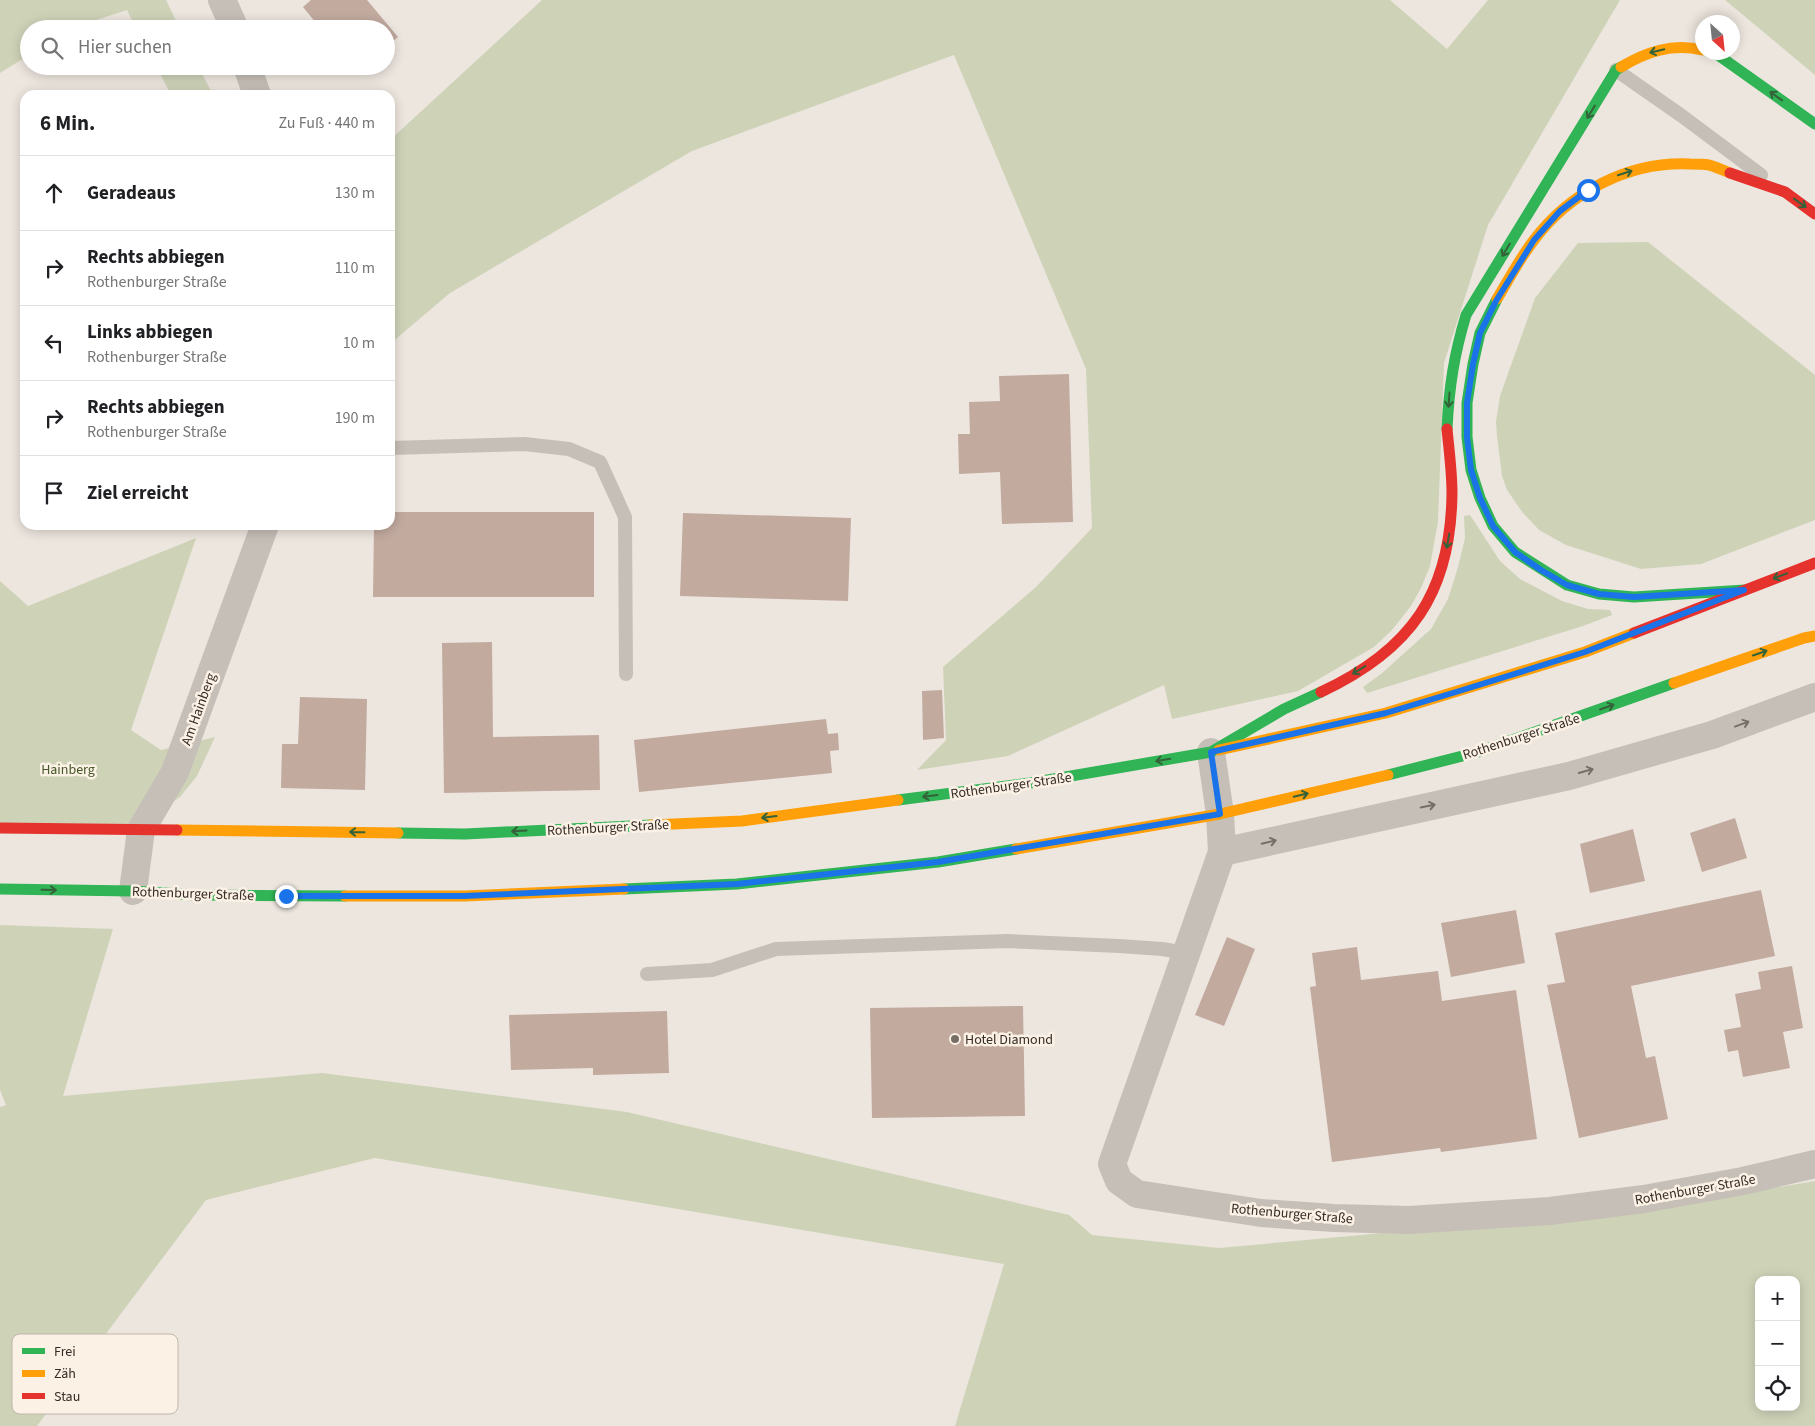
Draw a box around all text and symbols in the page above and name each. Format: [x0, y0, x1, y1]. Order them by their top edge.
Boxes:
north arrow [1695, 15, 1740, 60]
search box [20, 20, 395, 75]
icon: search [38, 34, 66, 62]
text: Hier suchen [78, 34, 172, 61]
one-way arrow [1650, 47, 1666, 56]
one-way arrow [1769, 91, 1783, 101]
one-way arrow [1585, 104, 1595, 118]
text: 6 Min. [40, 108, 95, 138]
text: Zu Fuß · 440 m [279, 112, 375, 134]
one-way arrow [1617, 168, 1633, 177]
icon: ahead [40, 179, 68, 207]
route start [1577, 179, 1600, 202]
text: Geradeaus [87, 180, 176, 207]
text: 130 m [335, 182, 375, 204]
one-way arrow [1793, 198, 1807, 208]
one-way arrow [1500, 243, 1510, 257]
text: Rechts abbiegen [87, 244, 225, 271]
icon: right [40, 254, 68, 282]
text: 110 m [335, 257, 375, 279]
text: Rothenburger Straße [87, 271, 227, 293]
text: Links abbiegen [87, 319, 213, 346]
icon: left [40, 329, 68, 357]
text: 10 m [343, 332, 375, 354]
text: Rothenburger Straße [87, 346, 227, 368]
one-way arrow [1444, 391, 1453, 407]
text: Rechts abbiegen [87, 394, 225, 421]
icon: right [40, 404, 68, 432]
text: 190 m [335, 407, 375, 429]
text: Rothenburger Straße [87, 421, 227, 443]
icon: arrive [40, 479, 68, 507]
text: Ziel erreicht [87, 480, 188, 507]
one-way arrow [1442, 533, 1452, 549]
one-way arrow [1773, 572, 1788, 582]
one-way arrow [1752, 648, 1768, 658]
one-way arrow [1353, 665, 1367, 675]
street label: Am Hainberg [177, 670, 221, 748]
one-way arrow [1598, 702, 1614, 711]
street label: Rothenburger Straße [1460, 709, 1583, 765]
one-way arrow [1734, 719, 1749, 728]
one-way arrow [1155, 756, 1171, 766]
park label: Hainberg [41, 760, 95, 780]
one-way arrow [1578, 766, 1594, 776]
street label: Rothenburger Straße [949, 768, 1073, 804]
one-way arrow [1293, 790, 1309, 799]
one-way arrow [922, 791, 938, 801]
one-way arrow [1419, 801, 1435, 811]
one-way arrow [761, 812, 777, 822]
street label: Rothenburger Straße [547, 815, 670, 841]
one-way arrow [511, 827, 527, 836]
one-way arrow [349, 828, 365, 837]
one-way arrow [1261, 837, 1277, 846]
street label: Rothenburger Straße [132, 882, 254, 906]
one-way arrow [40, 885, 56, 895]
route end [275, 885, 298, 908]
place label: Hotel Diamond [965, 1030, 1053, 1050]
marker: Hotel Diamond [949, 1033, 961, 1045]
street label: Rothenburger Straße [1633, 1170, 1757, 1210]
street label: Rothenburger Straße [1230, 1199, 1354, 1229]
map controls [1755, 1276, 1800, 1411]
button: + [1755, 1276, 1800, 1321]
button: − [1755, 1321, 1800, 1366]
legend [12, 1334, 178, 1414]
text: Frei [54, 1342, 76, 1362]
text: Zäh [54, 1364, 76, 1384]
button: locate [1755, 1366, 1800, 1411]
text: Stau [54, 1387, 80, 1407]

